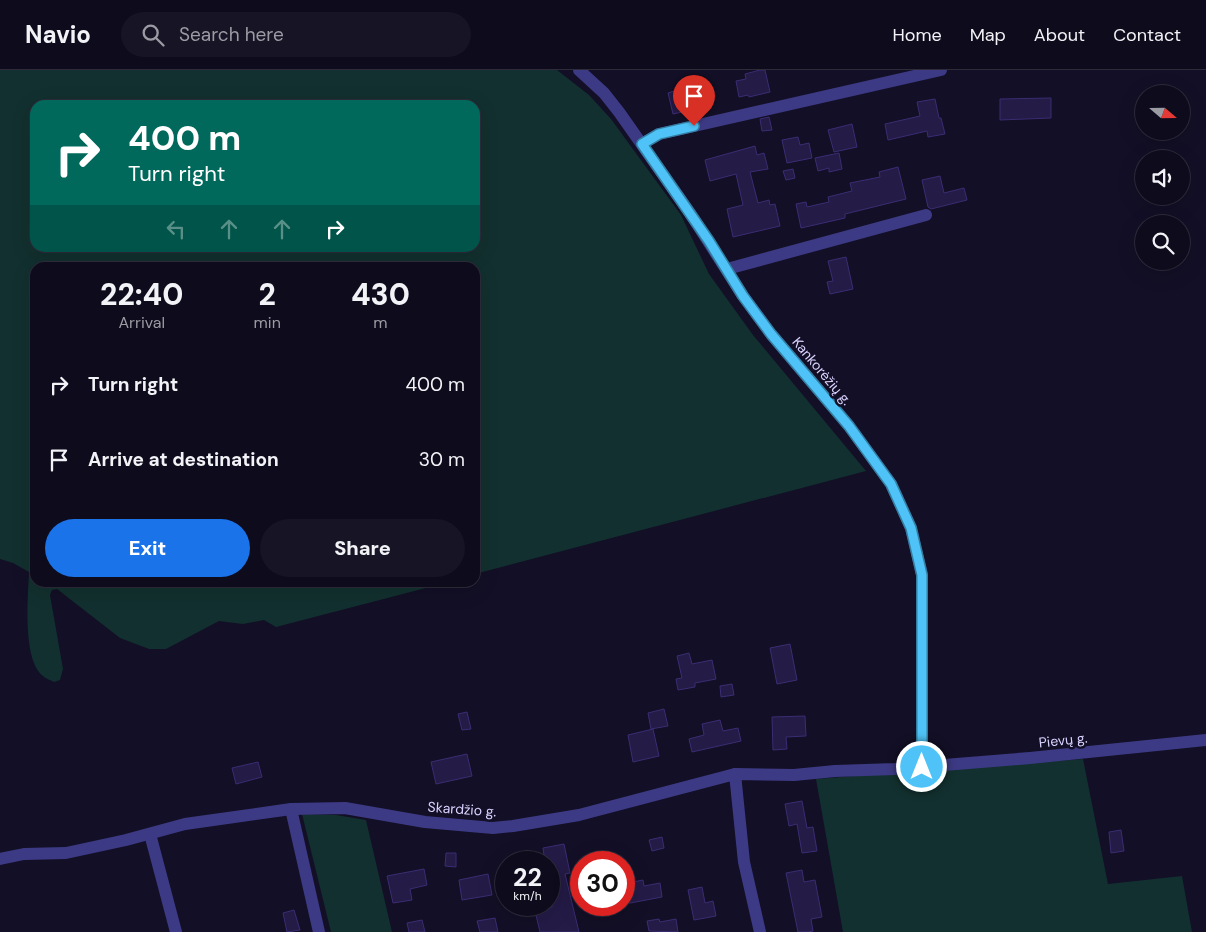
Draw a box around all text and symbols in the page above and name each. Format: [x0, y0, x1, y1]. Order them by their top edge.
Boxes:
search box [121, 12, 471, 57]
text: Navio [25, 19, 91, 50]
icon: search [139, 21, 167, 49]
text: Search here [179, 22, 284, 47]
text: Home [892, 23, 942, 47]
text: Map [970, 23, 1006, 47]
text: About [1034, 23, 1085, 47]
text: Contact [1113, 23, 1181, 47]
pin [673, 75, 715, 126]
icon: arrive [680, 82, 708, 110]
north arrow [1135, 85, 1190, 140]
map controls [1135, 85, 1190, 270]
text: 400 m [128, 115, 241, 161]
icon: right [45, 120, 110, 185]
button: sound [1135, 150, 1190, 205]
text: Turn right [128, 159, 225, 188]
icon: left [162, 215, 190, 243]
icon: ahead [215, 215, 243, 243]
icon: ahead [268, 215, 296, 243]
icon: right [321, 215, 349, 243]
button: search [1135, 215, 1190, 270]
text: 22:40 [100, 275, 183, 314]
text: 2 [259, 275, 276, 314]
text: 430 [351, 275, 410, 314]
text: Arrival [118, 312, 165, 333]
text: min [254, 312, 281, 333]
text: m [373, 312, 388, 333]
street label: Kankorėžių g. [788, 333, 856, 409]
icon: right [45, 371, 73, 399]
text: Turn right [88, 372, 178, 397]
text: 400 m [405, 372, 465, 397]
icon: arrive [45, 446, 73, 474]
text: Arrive at destination [88, 447, 279, 472]
text: 30 m [419, 447, 465, 472]
button: Exit [45, 519, 250, 577]
button: Share [260, 519, 465, 577]
street label: Pievų g. [1038, 728, 1088, 752]
position arrow [895, 740, 947, 792]
street label: Skardžio g. [427, 798, 497, 820]
speed limit sign: 30 [570, 851, 635, 916]
text: 22 [513, 861, 542, 894]
text: km/h [513, 888, 542, 904]

